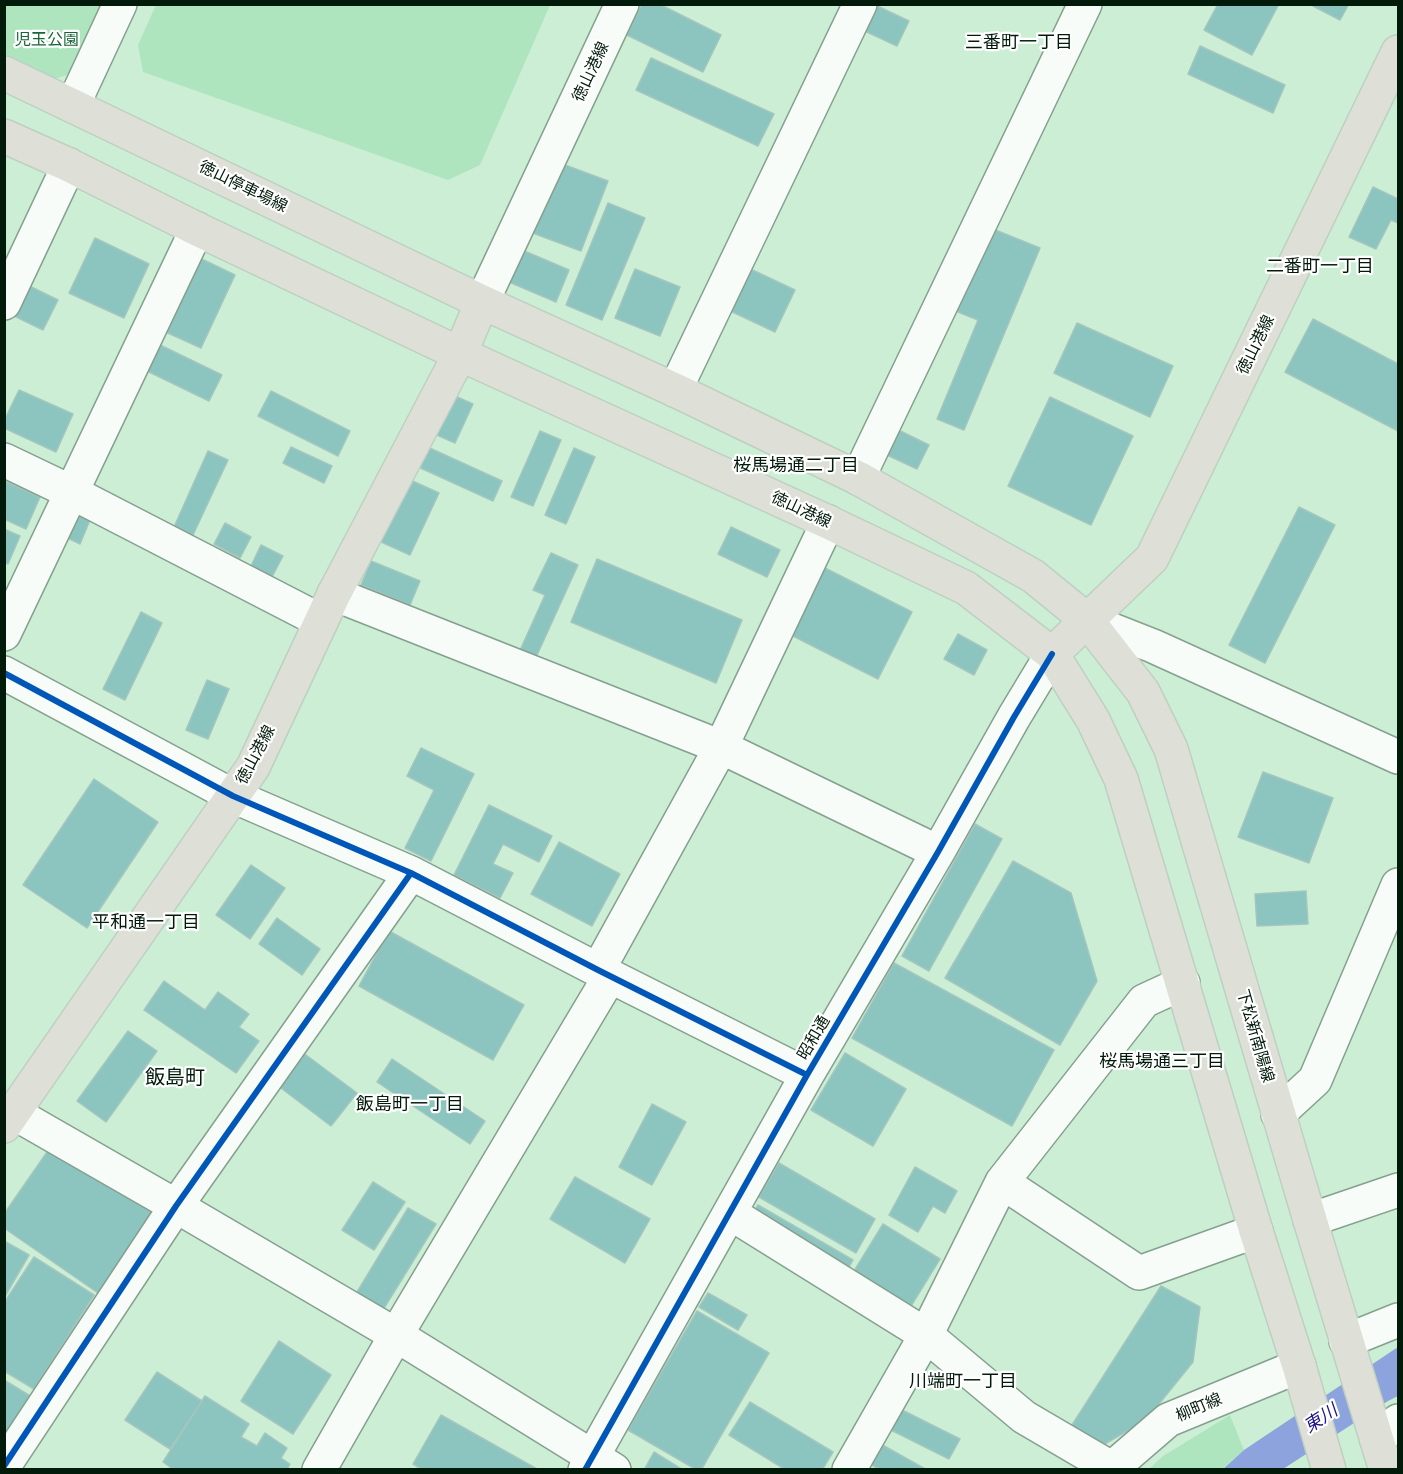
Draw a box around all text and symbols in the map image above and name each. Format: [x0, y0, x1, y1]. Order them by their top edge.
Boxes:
park label: 児玉公園 [15, 30, 79, 50]
district label: 三番町一丁目 [965, 32, 1073, 54]
street label: 徳山港線 [569, 39, 613, 105]
street label: 徳山停車場線 [196, 157, 290, 217]
district label: 二番町一丁目 [1266, 256, 1374, 278]
street label: 徳山港線 [1233, 312, 1279, 378]
district label: 桜馬場通二丁目 [733, 455, 859, 477]
street label: 徳山港線 [768, 488, 834, 532]
street label: 徳山港線 [233, 722, 279, 788]
district label: 平和通一丁目 [92, 912, 200, 934]
street label: 下松新南陽線 [1233, 987, 1277, 1085]
street label: 昭和通 [794, 1012, 834, 1064]
district label: 桜馬場通三丁目 [1099, 1051, 1225, 1073]
district label: 飯島町 [145, 1066, 205, 1090]
district label: 飯島町一丁目 [356, 1094, 464, 1116]
district label: 川端町一丁目 [909, 1371, 1017, 1393]
street label: 柳町線 [1173, 1390, 1225, 1426]
water label: 東川 [1300, 1400, 1342, 1438]

